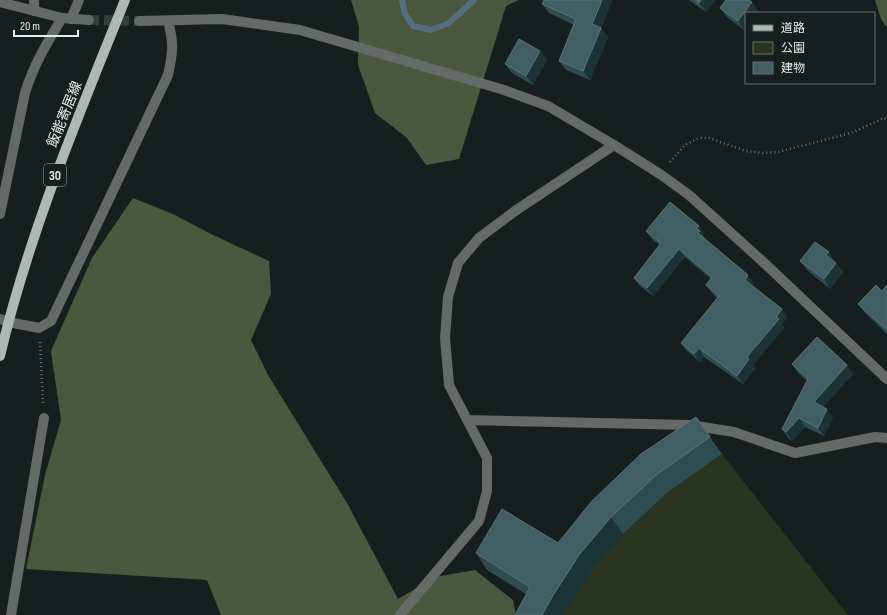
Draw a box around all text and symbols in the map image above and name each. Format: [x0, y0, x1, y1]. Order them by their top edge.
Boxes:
scale bar [14, 12, 78, 38]
legend [745, 12, 875, 84]
text: 20 m [20, 19, 40, 34]
text: 道路 [781, 21, 805, 36]
text: 公園 [781, 41, 805, 56]
text: 建物 [781, 61, 805, 76]
street label: 飯能寄居線 [43, 79, 85, 150]
road number: 30 [44, 164, 66, 186]

